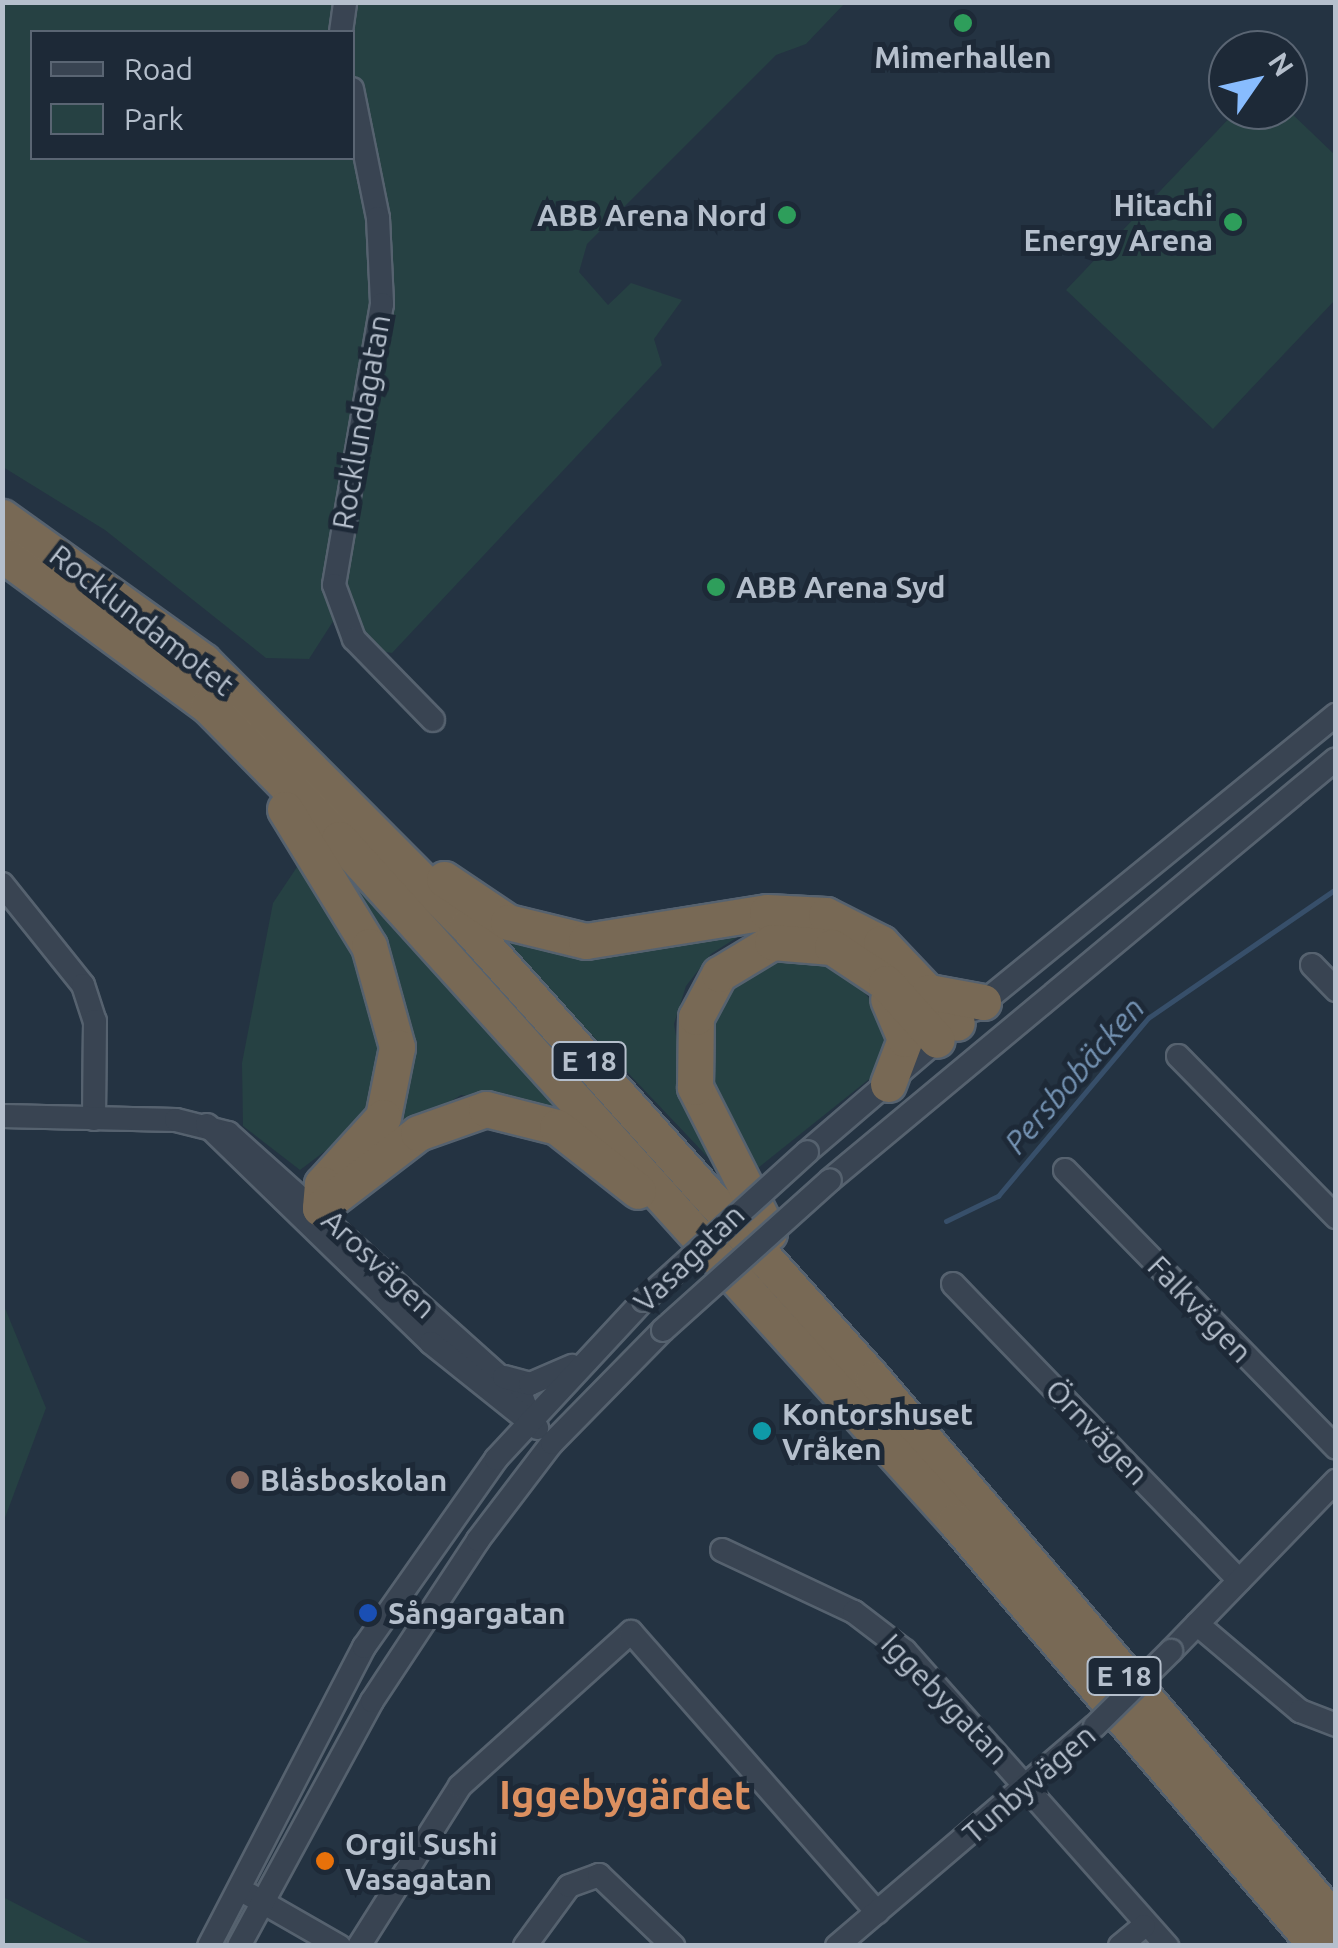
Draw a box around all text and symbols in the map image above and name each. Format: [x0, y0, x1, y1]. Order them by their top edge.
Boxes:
marker: Mimerhallen [952, 12, 974, 34]
legend [30, 30, 355, 160]
north arrow [1208, 30, 1308, 130]
place label: Mimerhallen [874, 39, 1052, 75]
text: N [1263, 47, 1300, 81]
text: Road [124, 52, 193, 86]
text: Park [124, 102, 184, 136]
place label: Hitachi Energy Arena [1024, 187, 1213, 258]
place label: ABB Arena Nord [537, 197, 767, 233]
marker: ABB Arena Nord [776, 204, 798, 226]
marker: Hitachi Energy Arena [1222, 211, 1244, 233]
street label: Rocklundagatan [324, 312, 398, 532]
street label: Rocklundamotet [43, 537, 241, 703]
place label: ABB Arena Syd [736, 569, 946, 605]
marker: ABB Arena Syd [705, 576, 727, 598]
water label: Persbobäcken [996, 989, 1152, 1161]
road number: E 18 [552, 1038, 626, 1084]
street label: Vasagatan [626, 1197, 752, 1319]
street label: Arosvägen [315, 1202, 443, 1326]
street label: Falkvägen [1140, 1248, 1260, 1370]
street label: Örnvägen [1038, 1372, 1156, 1492]
place label: Kontorshuset Vråken [782, 1396, 973, 1466]
marker: Kontorshuset Vråken [751, 1420, 773, 1442]
place label: Blåsboskolan [260, 1462, 447, 1498]
marker: Blåsboskolan [229, 1469, 251, 1491]
place label: Sångargatan [388, 1595, 565, 1631]
marker: Sångargatan [357, 1602, 379, 1624]
street label: Iggebygatan [874, 1626, 1016, 1772]
road number: E 18 [1086, 1653, 1162, 1699]
street label: Tunbyvägen [955, 1717, 1103, 1851]
district label: Iggebygärdet [499, 1771, 751, 1819]
place label: Orgil Sushi Vasagatan [345, 1826, 498, 1896]
marker: Orgil Sushi Vasagatan [314, 1850, 336, 1872]

